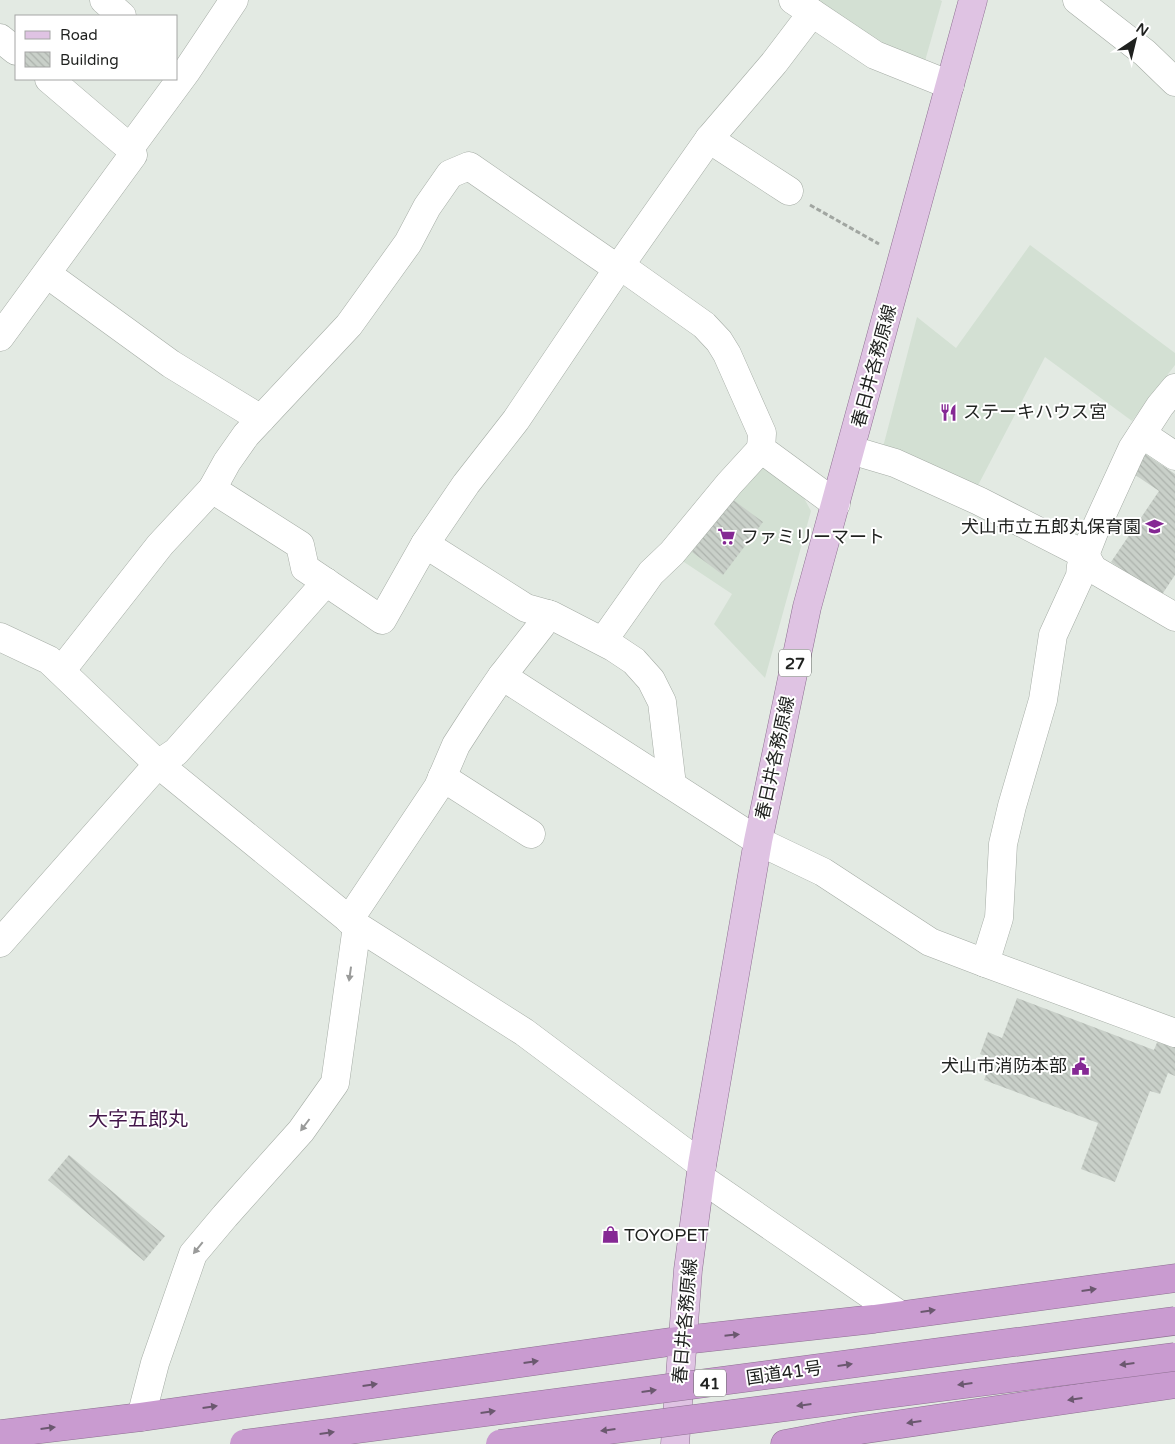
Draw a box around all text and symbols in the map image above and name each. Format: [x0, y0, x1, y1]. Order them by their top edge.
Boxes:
legend [15, 15, 178, 80]
north arrow [1110, 15, 1160, 65]
text: N [1133, 20, 1152, 40]
text: Road [60, 26, 98, 44]
text: Building [60, 51, 119, 69]
street label: 春日井各務原線 [847, 302, 901, 430]
place label: ステーキハウス宮 [963, 401, 1107, 423]
restaurant icon: ステーキハウス宮 [939, 402, 959, 422]
place label: 犬山市立五郎丸保育園 [961, 516, 1141, 538]
school or university icon: 犬山市立五郎丸保育園 [1145, 517, 1165, 537]
place label: ファミリーマート [741, 526, 885, 548]
supermarket icon: ファミリーマート [717, 527, 737, 547]
road number: 27 [779, 650, 811, 676]
street label: 春日井各務原線 [751, 694, 799, 822]
one-way arrow [346, 966, 354, 982]
place label: 犬山市消防本部 [941, 1055, 1067, 1077]
public building icon: 犬山市消防本部 [1071, 1056, 1091, 1076]
district label: 大字五郎丸 [88, 1108, 188, 1132]
one-way arrow [299, 1118, 310, 1131]
place label: TOYOPET [624, 1224, 709, 1246]
shop icon: TOYOPET [600, 1225, 620, 1245]
one-way arrow [193, 1241, 204, 1254]
street label: 春日井各務原線 [669, 1257, 701, 1385]
one-way arrow [1082, 1286, 1098, 1294]
one-way arrow [921, 1307, 937, 1315]
one-way arrow [725, 1331, 741, 1339]
street label: 国道41号 [745, 1357, 823, 1389]
one-way arrow [524, 1358, 540, 1366]
one-way arrow [1118, 1360, 1134, 1368]
one-way arrow [838, 1361, 854, 1369]
road number: 41 [694, 1370, 726, 1396]
one-way arrow [363, 1380, 379, 1388]
one-way arrow [957, 1380, 973, 1388]
one-way arrow [642, 1387, 658, 1395]
one-way arrow [1066, 1395, 1082, 1403]
one-way arrow [796, 1401, 812, 1409]
one-way arrow [202, 1403, 218, 1411]
one-way arrow [481, 1408, 497, 1416]
one-way arrow [906, 1419, 922, 1427]
one-way arrow [41, 1424, 57, 1432]
one-way arrow [600, 1426, 616, 1434]
one-way arrow [320, 1429, 336, 1437]

